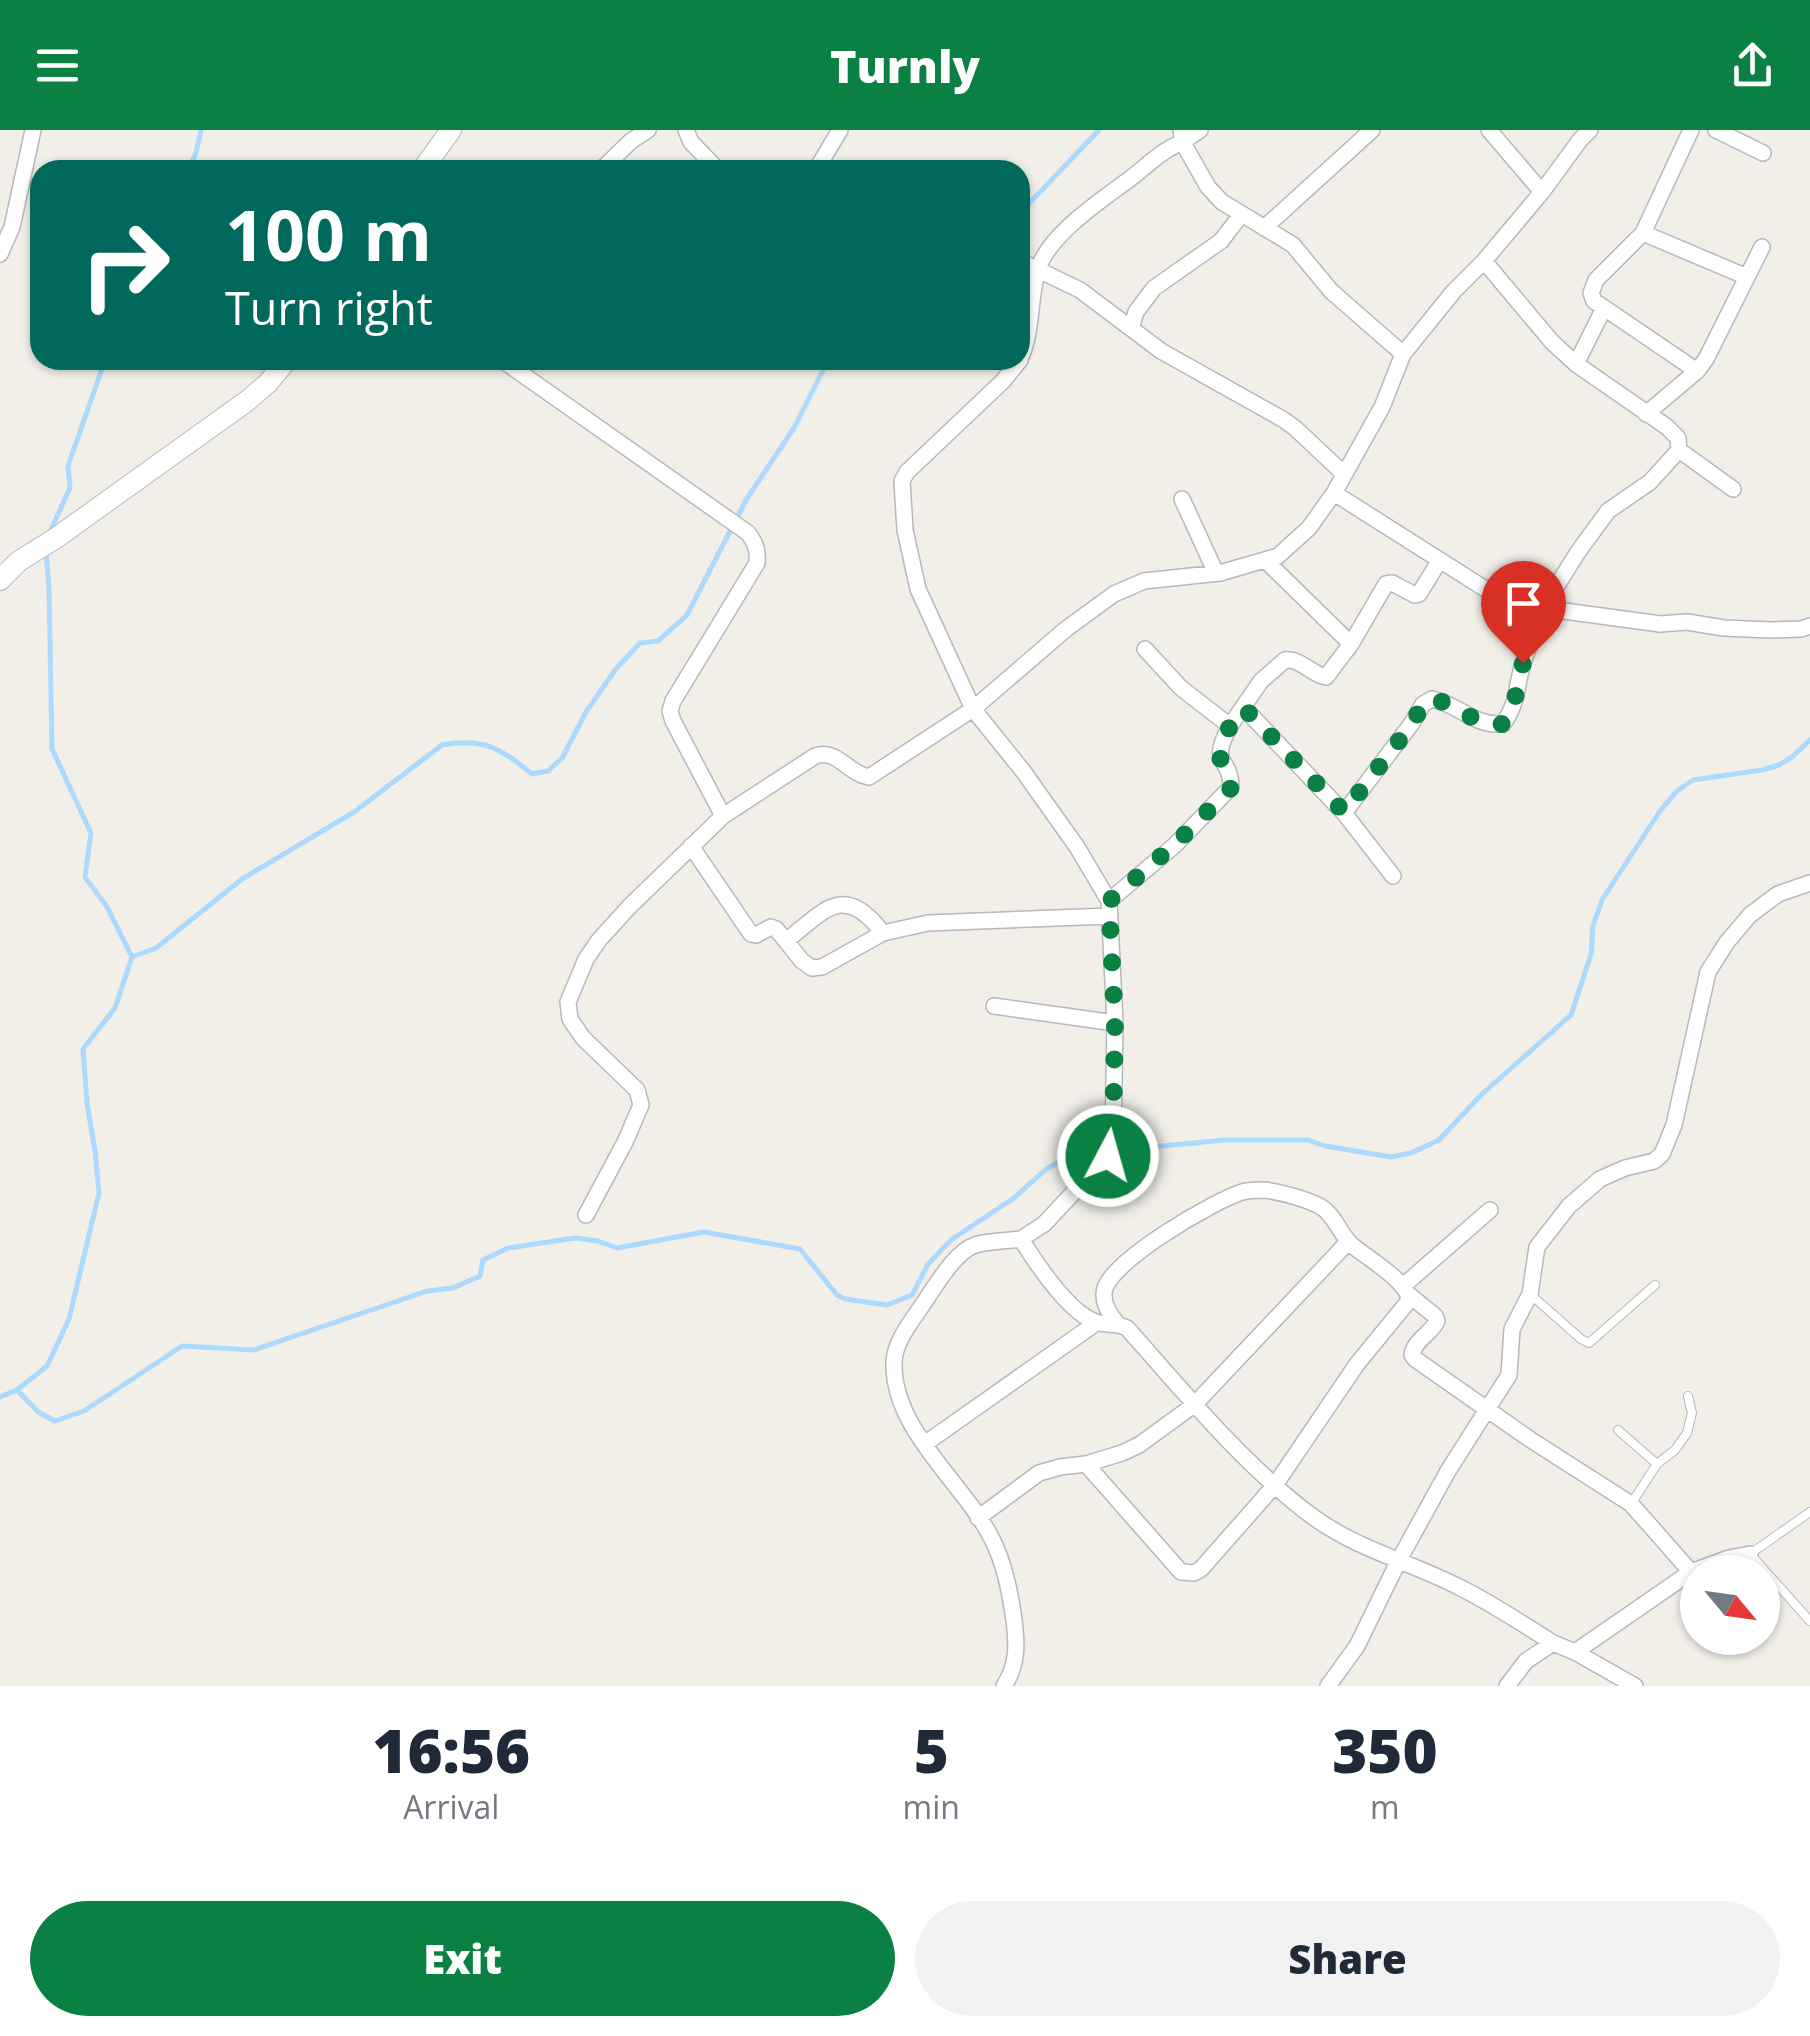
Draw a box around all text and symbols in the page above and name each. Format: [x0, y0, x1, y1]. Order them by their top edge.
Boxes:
text: Turnly [830, 35, 980, 96]
icon: menu [30, 38, 85, 93]
icon: share [1725, 38, 1780, 93]
text: 100 m [225, 186, 432, 282]
icon: right [60, 200, 190, 330]
text: Turn right [225, 277, 433, 338]
pin [1481, 561, 1566, 664]
icon: arrive [1496, 576, 1551, 631]
position arrow [1056, 1104, 1160, 1208]
north arrow [1680, 1555, 1780, 1655]
map controls [1680, 1555, 1780, 1655]
text: 16:56 [372, 1709, 530, 1791]
text: 5 [914, 1709, 949, 1791]
text: 350 [1332, 1709, 1438, 1791]
text: Arrival [403, 1785, 499, 1828]
text: min [903, 1785, 960, 1828]
text: m [1370, 1785, 1400, 1828]
button: Exit [30, 1901, 895, 2016]
button: Share [915, 1901, 1780, 2016]

